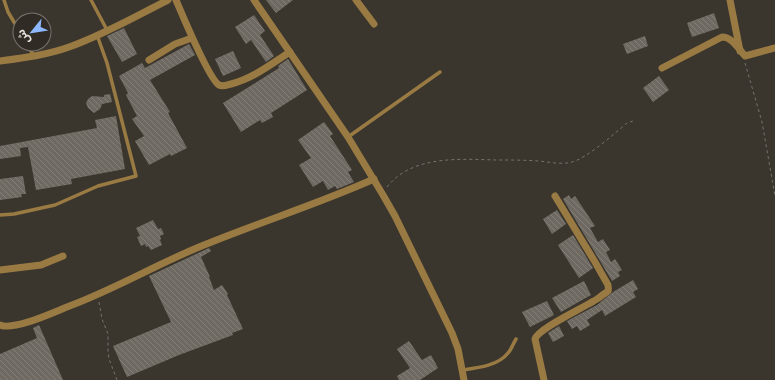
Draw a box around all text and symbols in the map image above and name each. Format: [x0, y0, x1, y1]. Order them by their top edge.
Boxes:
north arrow [12, 12, 52, 52]
text: ش [13, 27, 33, 48]

